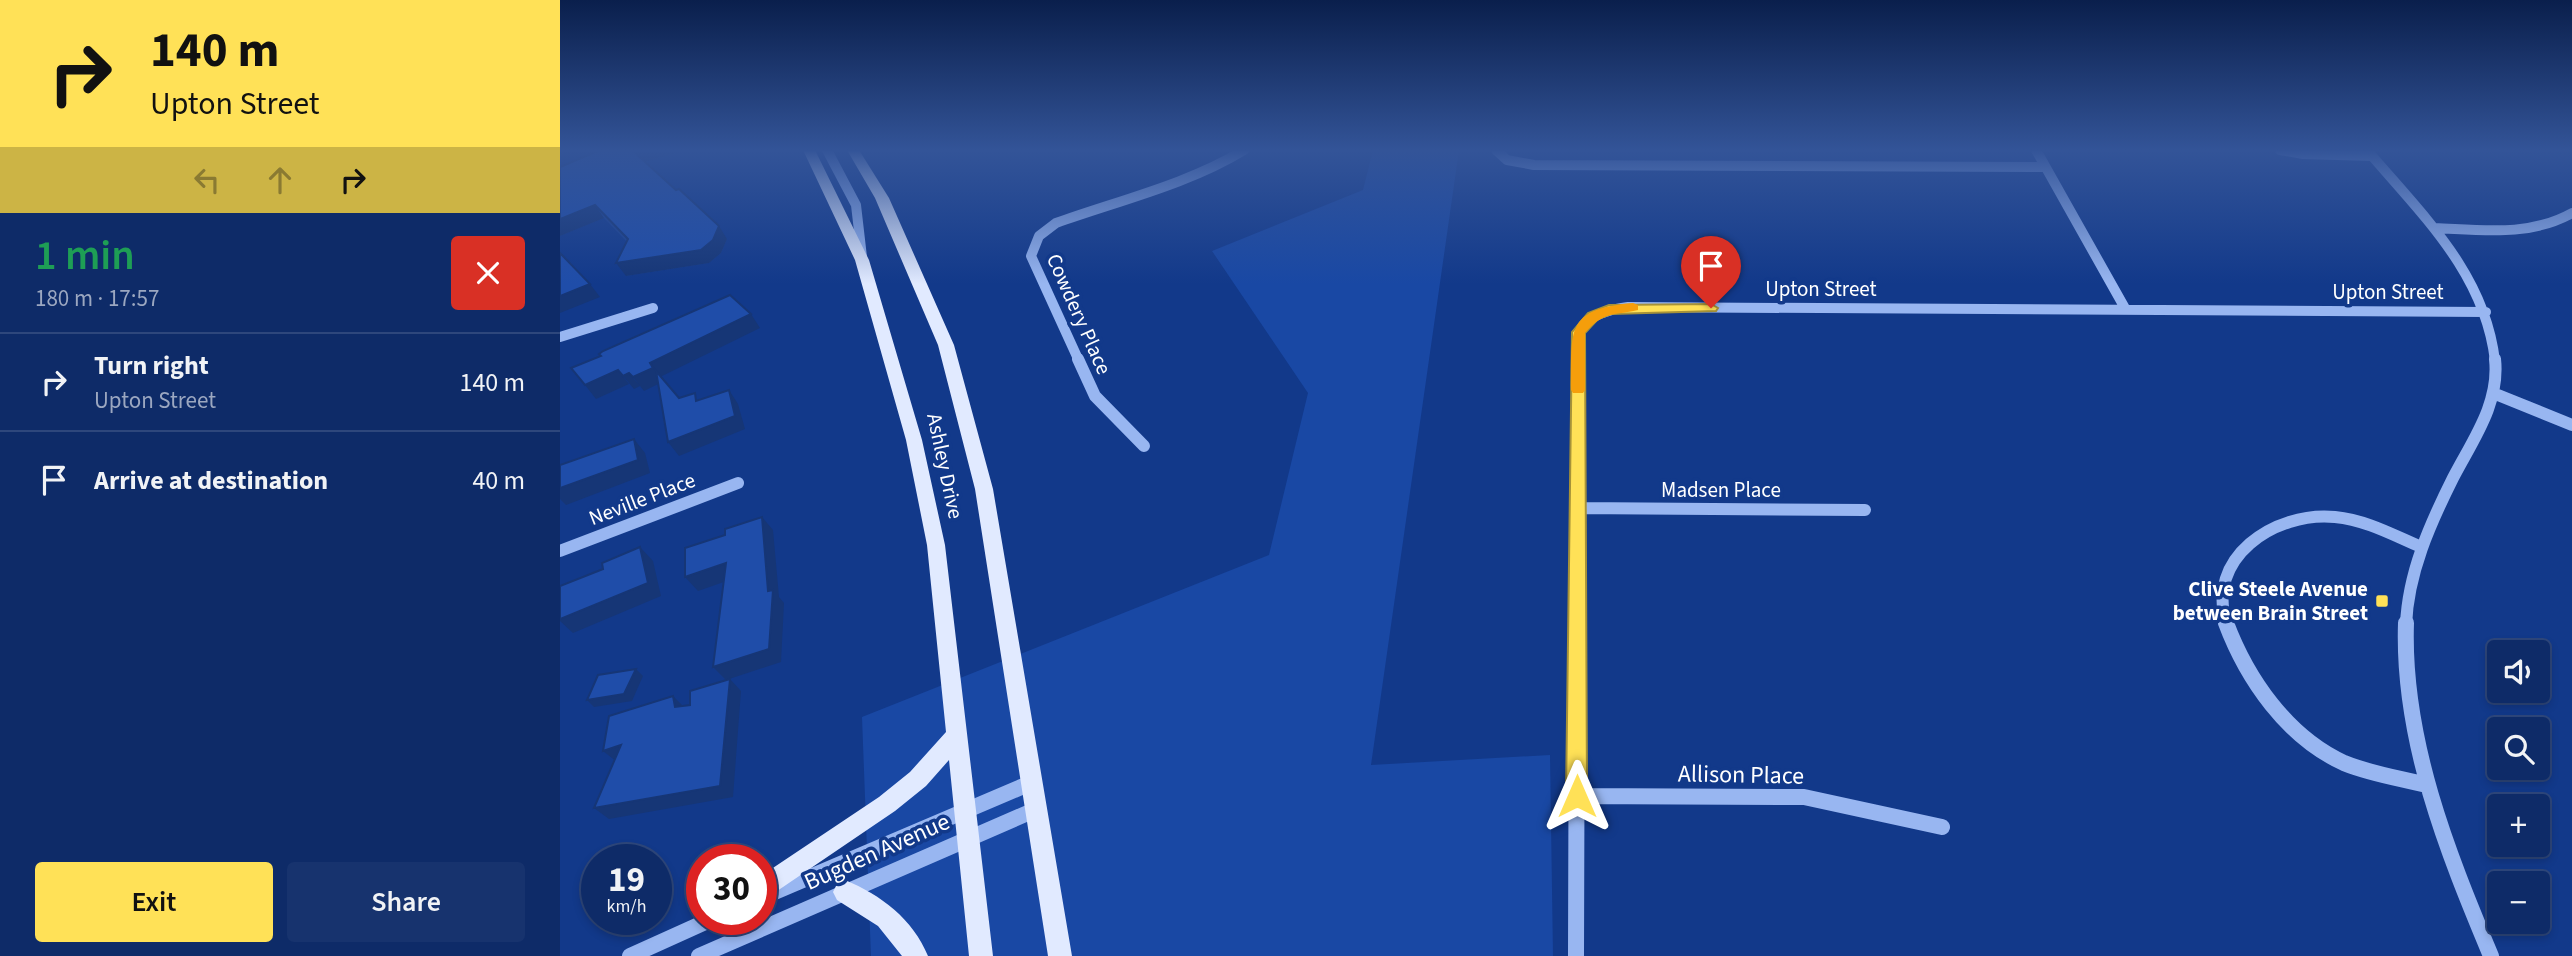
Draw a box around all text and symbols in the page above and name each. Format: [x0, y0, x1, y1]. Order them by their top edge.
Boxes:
text: 140 m [150, 16, 279, 86]
icon: right [35, 28, 126, 119]
text: Upton Street [150, 81, 320, 127]
icon: left [188, 161, 226, 199]
icon: ahead [261, 161, 299, 199]
icon: right [334, 161, 372, 199]
text: 1 min [35, 226, 135, 286]
button: close [451, 236, 525, 310]
pin [1681, 236, 1741, 308]
icon: arrive [1692, 247, 1730, 285]
street label: Cowdery Place [1039, 249, 1119, 379]
street label: Upton Street [1765, 274, 1877, 304]
street label: Upton Street [2332, 277, 2444, 307]
text: 180 m · 17:57 [35, 282, 159, 315]
text: Turn right [94, 347, 209, 384]
icon: right [35, 363, 73, 401]
text: 140 m [459, 364, 525, 401]
text: Upton Street [94, 384, 216, 417]
street label: Ashley Drive [919, 410, 971, 522]
icon: arrive [35, 461, 73, 499]
text: Arrive at destination [94, 462, 328, 499]
text: 40 m [472, 462, 525, 499]
street label: Neville Place [584, 465, 700, 533]
street label: Madsen Place [1661, 475, 1781, 505]
place label: Clive Steele Avenue between Brain Street [2173, 574, 2368, 628]
marker: Clive Steele Avenue between Brain Street [2374, 593, 2390, 609]
map controls [2487, 640, 2550, 934]
button: sound [2487, 640, 2550, 703]
button: search [2487, 717, 2550, 780]
street label: Allison Place [1678, 756, 1804, 794]
position arrow [1540, 759, 1614, 833]
button: + [2487, 794, 2550, 857]
street label: Bugden Avenue [799, 804, 955, 900]
speed limit sign: 30 [686, 844, 777, 935]
text: 19 [608, 855, 645, 905]
button: Exit [35, 862, 273, 942]
button: Share [287, 862, 525, 942]
button: − [2487, 871, 2550, 934]
text: km/h [607, 894, 646, 919]

